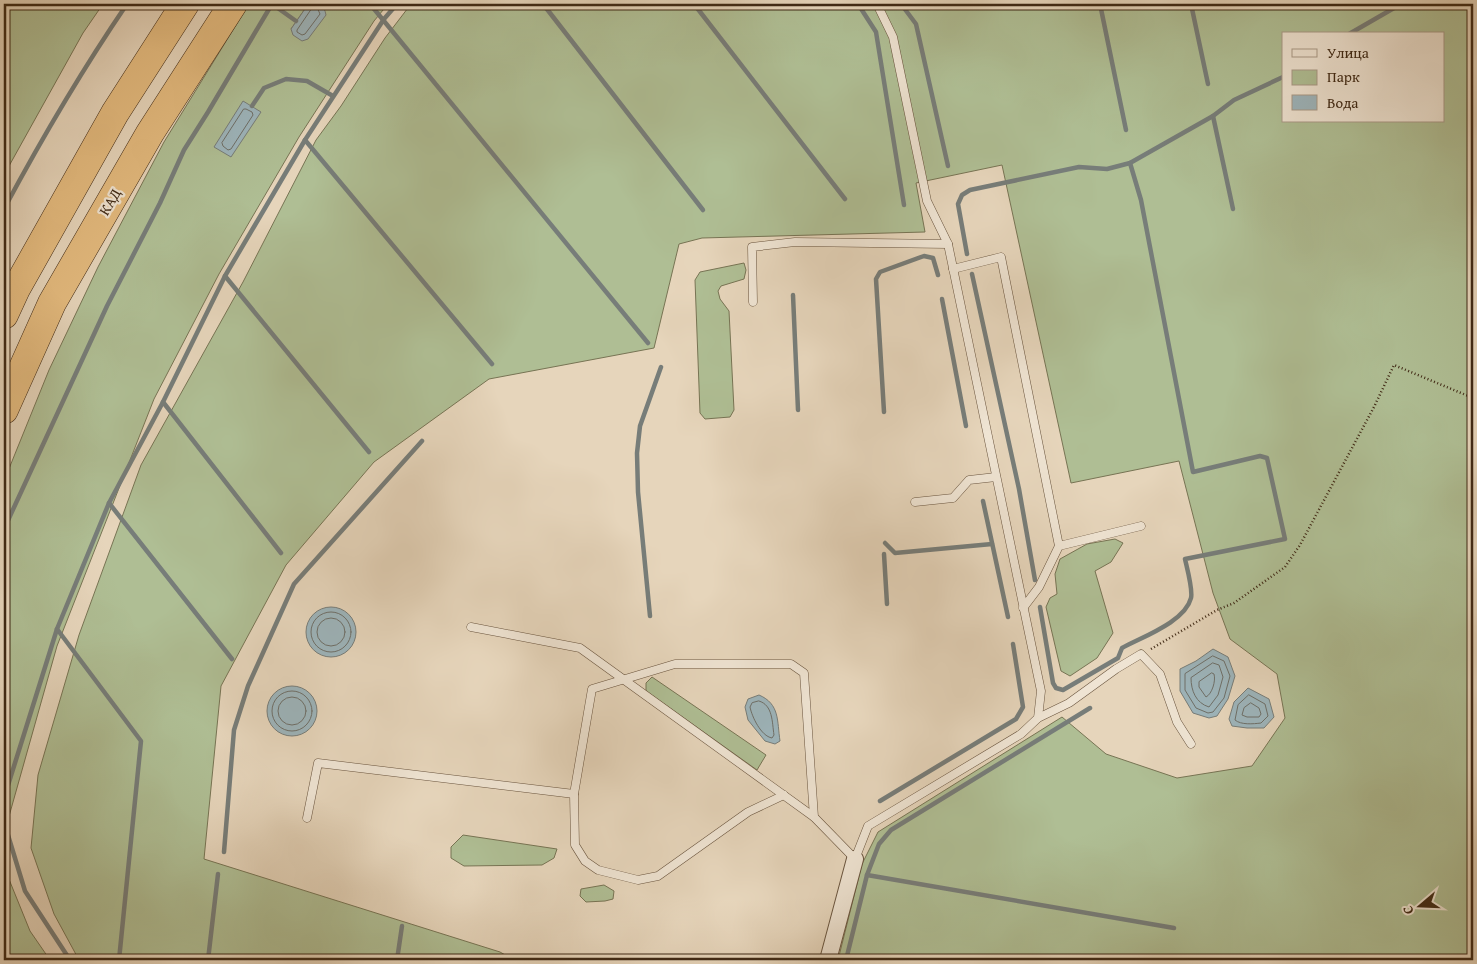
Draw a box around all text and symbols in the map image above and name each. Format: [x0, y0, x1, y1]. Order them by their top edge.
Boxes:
legend [1282, 32, 1444, 122]
text: Улица [1327, 42, 1370, 63]
text: Парк [1327, 66, 1360, 87]
text: Вода [1327, 92, 1359, 113]
street label: КАД [93, 184, 126, 219]
north arrow [1394, 882, 1444, 932]
text: С [1397, 903, 1418, 917]

